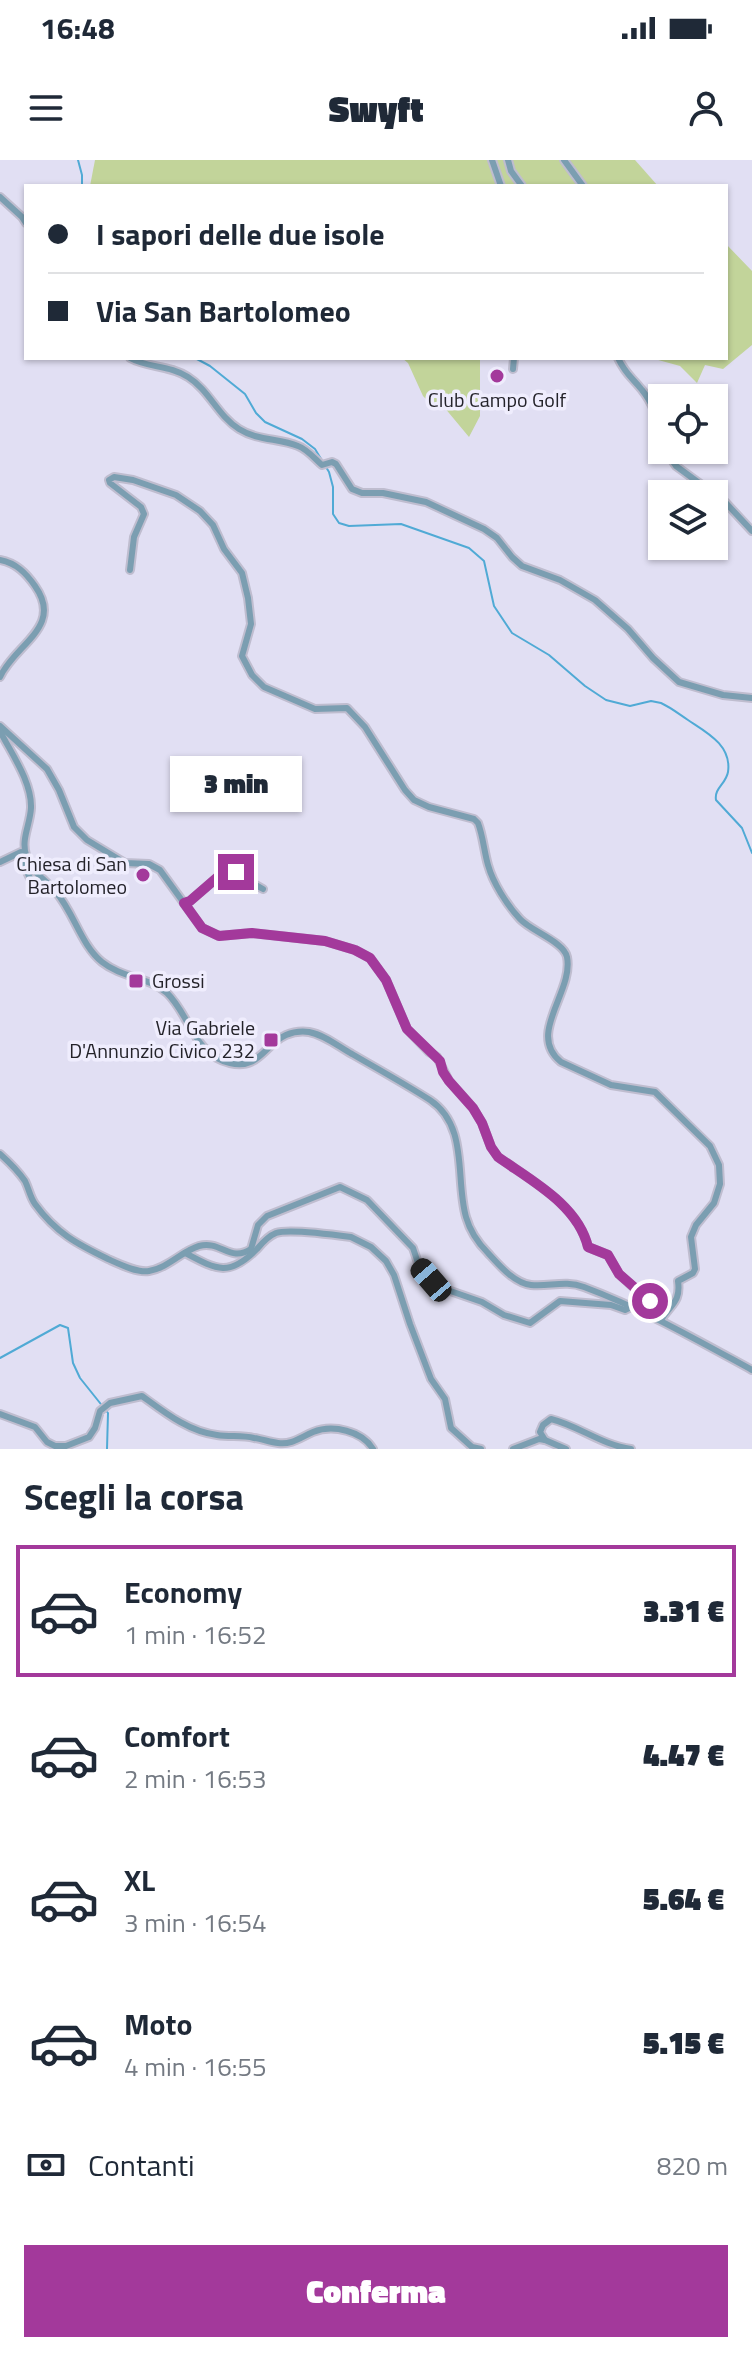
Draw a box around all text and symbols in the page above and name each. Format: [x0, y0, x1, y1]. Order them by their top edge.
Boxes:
text: 16:48 [40, 5, 115, 51]
text: Swyft [328, 81, 424, 136]
icon: menu [24, 86, 68, 130]
icon: person [684, 86, 728, 130]
text: I sapori delle due isole [96, 211, 385, 257]
text: Via San Bartolomeo [96, 288, 351, 334]
marker: Club Campo Golf [488, 367, 506, 385]
place label: Club Campo Golf [428, 384, 567, 415]
map controls [648, 384, 728, 560]
button: locate [648, 384, 728, 464]
button: layers [648, 480, 728, 560]
callout: 3 min [170, 756, 302, 812]
text: 3 min [204, 764, 268, 803]
place label: Chiesa di San Bartolomeo [16, 848, 127, 902]
route end [218, 854, 254, 890]
marker: Chiesa di San Bartolomeo [134, 866, 152, 884]
place label: Grossi [152, 965, 205, 996]
marker: Grossi [127, 972, 145, 990]
place label: Via Gabriele D'Annunzio Civico 232 [69, 1012, 255, 1066]
marker: Via Gabriele D'Annunzio Civico 232 [262, 1031, 280, 1049]
car [406, 1254, 456, 1306]
route start [632, 1283, 668, 1319]
text: Scegli la corsa [24, 1469, 244, 1524]
text: Economy [124, 1569, 242, 1615]
icon: car [28, 1575, 100, 1647]
text: 3.31 € [643, 1588, 724, 1634]
text: 1 min · 16:52 [124, 1615, 267, 1654]
text: Comfort [124, 1713, 230, 1759]
icon: car [28, 1719, 100, 1791]
text: 4.47 € [643, 1732, 724, 1778]
text: 2 min · 16:53 [124, 1759, 267, 1798]
text: XL [124, 1857, 155, 1903]
icon: car [28, 1863, 100, 1935]
text: 5.64 € [643, 1876, 724, 1922]
text: 3 min · 16:54 [124, 1903, 267, 1942]
text: Moto [124, 2001, 192, 2047]
icon: car [28, 2007, 100, 2079]
text: 5.15 € [643, 2020, 724, 2066]
text: 4 min · 16:55 [124, 2047, 267, 2086]
text: Contanti [88, 2142, 195, 2188]
icon: cash [24, 2143, 68, 2187]
text: 820 m [657, 2146, 728, 2185]
button: Conferma [24, 2245, 728, 2337]

